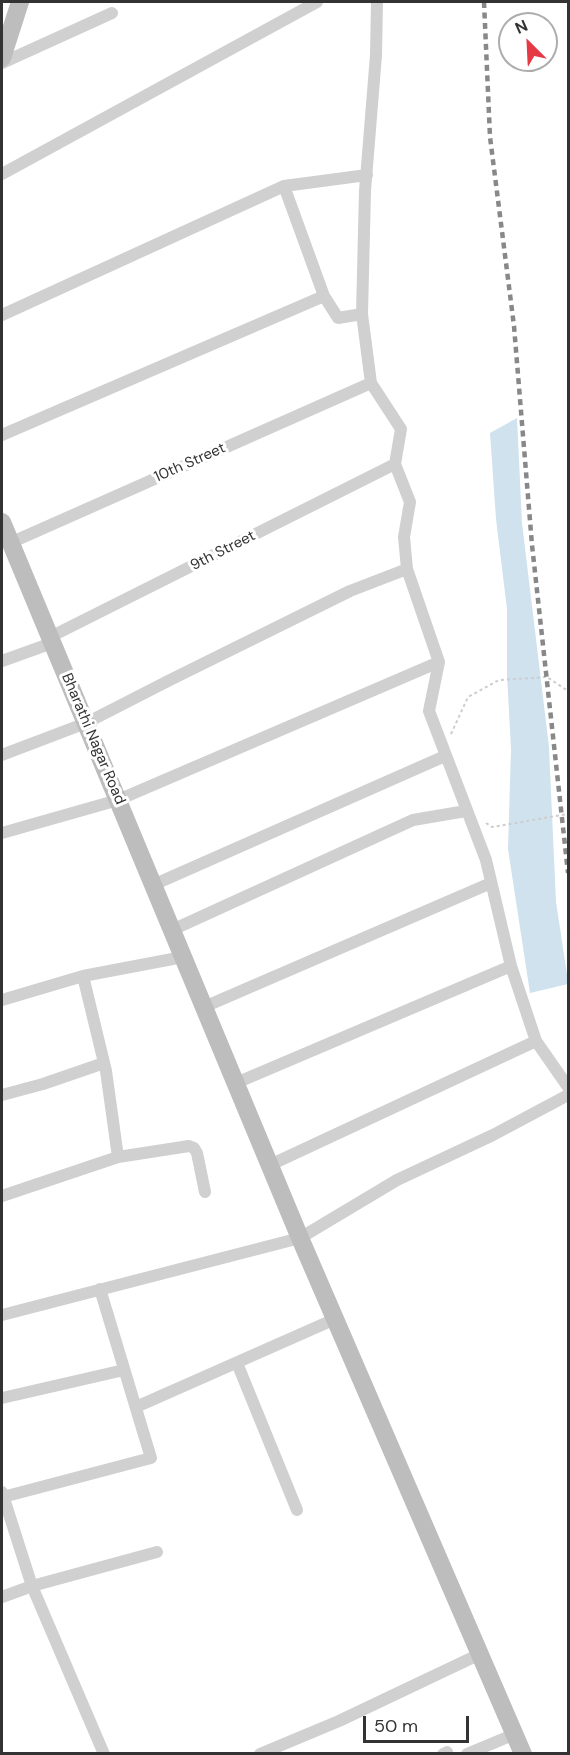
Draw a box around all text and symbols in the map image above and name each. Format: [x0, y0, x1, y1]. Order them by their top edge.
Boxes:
north arrow [498, 12, 558, 72]
text: N [512, 15, 531, 39]
street label: 10th Street [152, 439, 228, 487]
street label: 9th Street [188, 527, 258, 575]
street label: Bharathi Nagar Road [57, 671, 129, 807]
scale bar [366, 1704, 472, 1742]
text: 50 m [374, 1714, 418, 1738]

